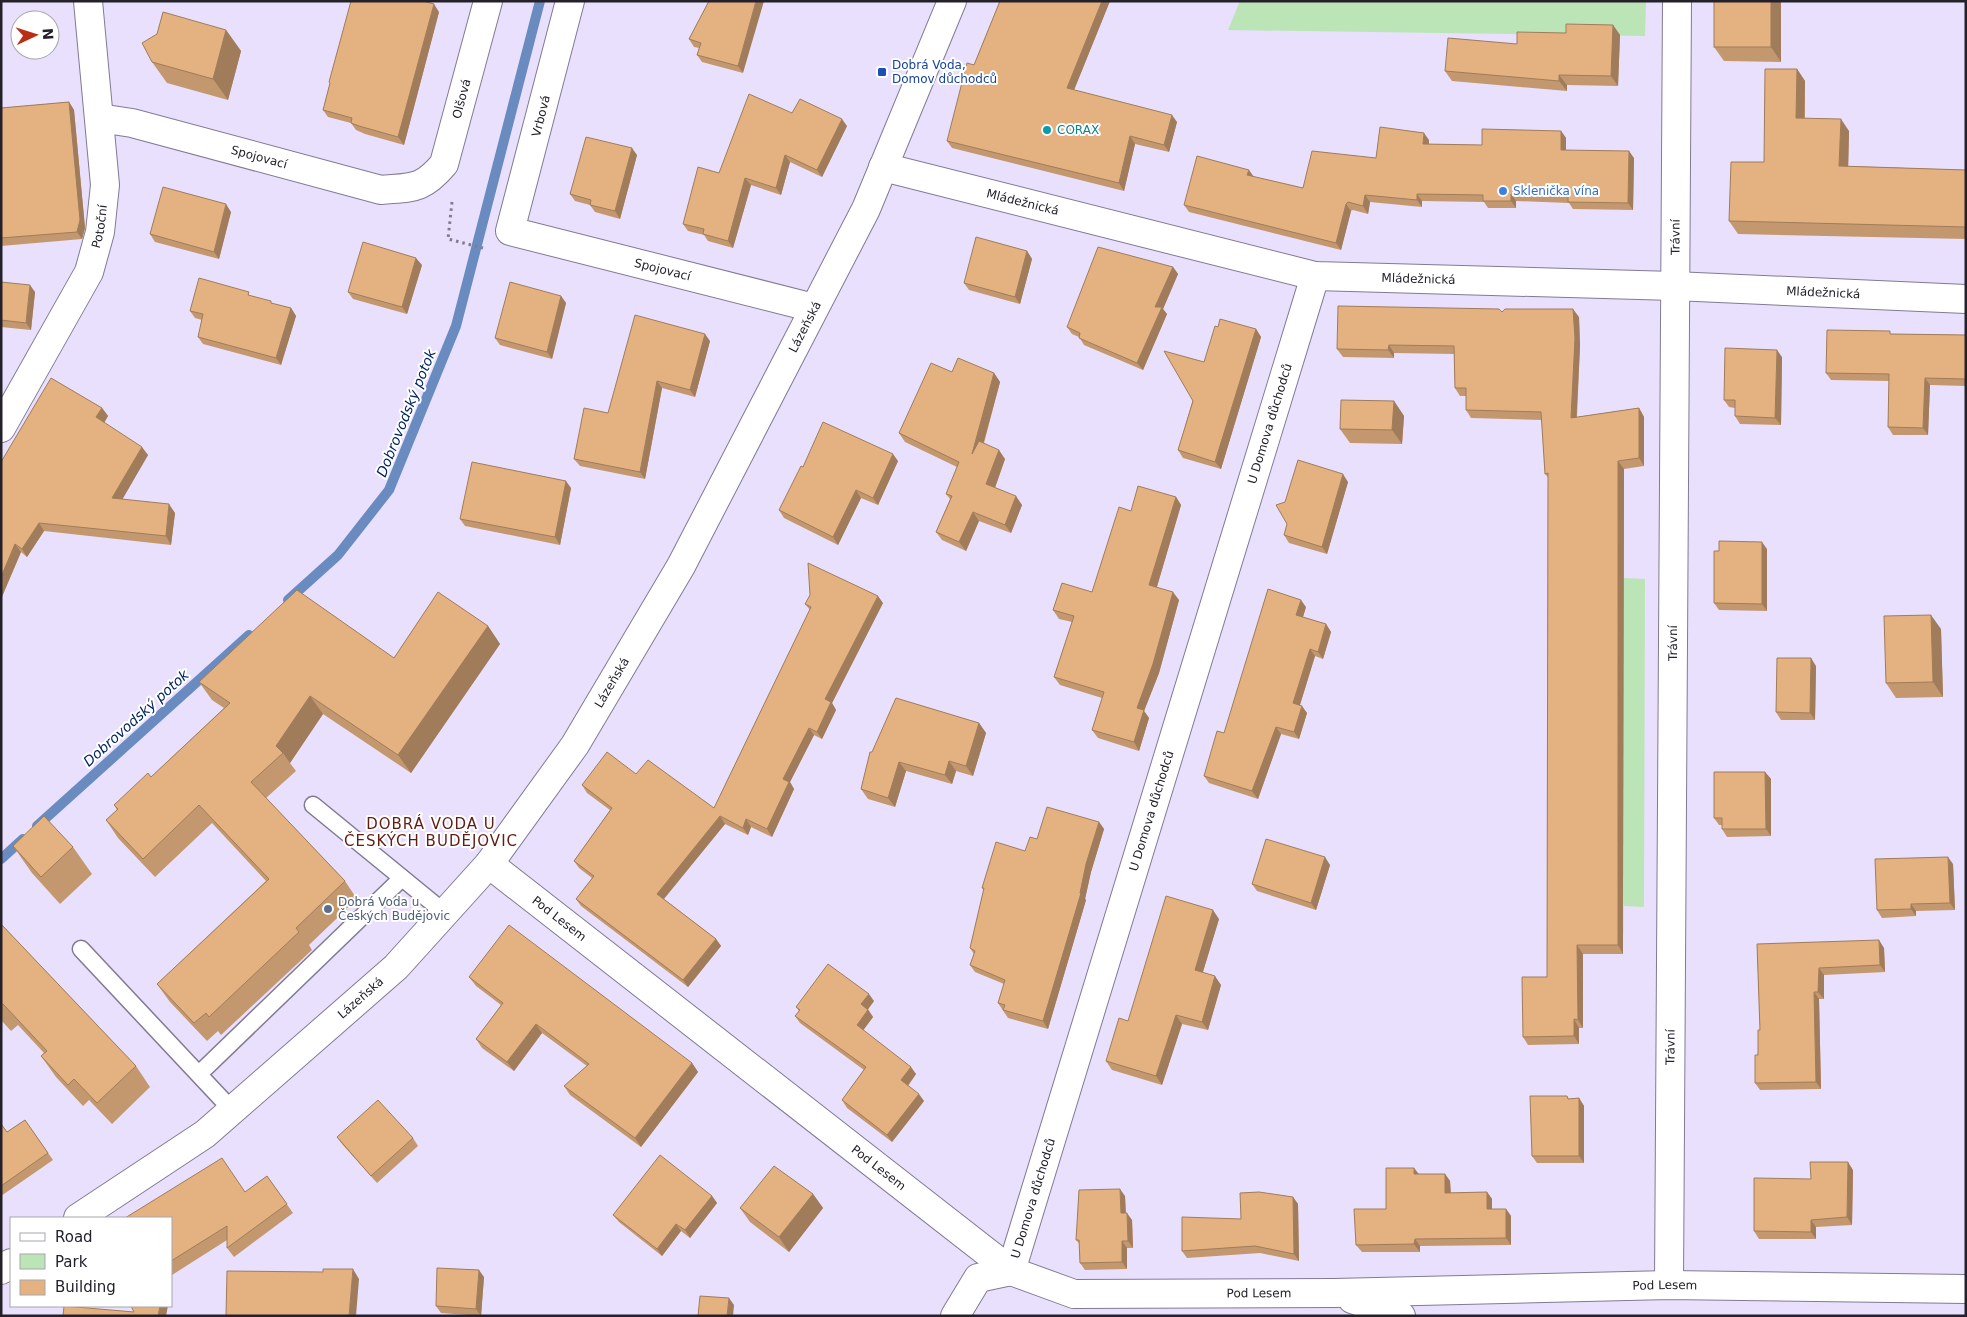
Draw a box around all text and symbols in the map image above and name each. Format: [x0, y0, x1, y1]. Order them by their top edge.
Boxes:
north arrow [10, 10, 60, 60]
text: N [40, 28, 56, 40]
place label: Dobrá Voda, Domov důchodců [892, 58, 997, 86]
marker: Dobrá Voda, Domov důchodců [876, 66, 888, 78]
street label: Olšová [450, 77, 474, 120]
street label: Vrbová [529, 94, 553, 138]
place label: CORAX [1057, 123, 1099, 137]
marker: CORAX [1041, 124, 1053, 136]
street label: Spojovací [229, 143, 289, 172]
place label: Sklenička vína [1513, 184, 1599, 198]
marker: Sklenička vína [1497, 185, 1509, 197]
street label: Mládežnická [985, 186, 1060, 218]
street label: Potoční [89, 203, 110, 250]
street label: Trávní [1668, 218, 1683, 256]
street label: Spojovací [633, 256, 693, 284]
street label: Mládežnická [1381, 271, 1456, 287]
street label: Mládežnická [1786, 284, 1860, 301]
street label: Lázeňská [786, 299, 824, 355]
water label: Dobrovodský potok [373, 346, 439, 479]
street label: U Domova důchodců [1245, 362, 1295, 486]
street label: Trávní [1666, 624, 1680, 662]
street label: Lázeňská [592, 655, 632, 710]
water label: Dobrovodský potok [80, 666, 193, 769]
street label: U Domova důchodců [1127, 749, 1177, 873]
district label: DOBRÁ VODA U ČESKÝCH BUDĚJOVIC [344, 814, 518, 850]
street label: Pod Lesem [529, 893, 589, 944]
place label: Dobrá Voda u Českých Budějovic [338, 895, 450, 923]
marker: Dobrá Voda u Českých Budějovic [322, 903, 334, 915]
street label: Lázeňská [335, 974, 386, 1022]
street label: Trávní [1663, 1028, 1678, 1066]
street label: U Domova důchodců [1008, 1136, 1058, 1260]
street label: Pod Lesem [849, 1142, 908, 1193]
legend [10, 1217, 172, 1307]
text: Road [55, 1228, 93, 1246]
text: Park [55, 1253, 88, 1271]
text: Building [55, 1278, 116, 1296]
street label: Pod Lesem [1632, 1278, 1697, 1293]
street label: Pod Lesem [1227, 1286, 1291, 1300]

